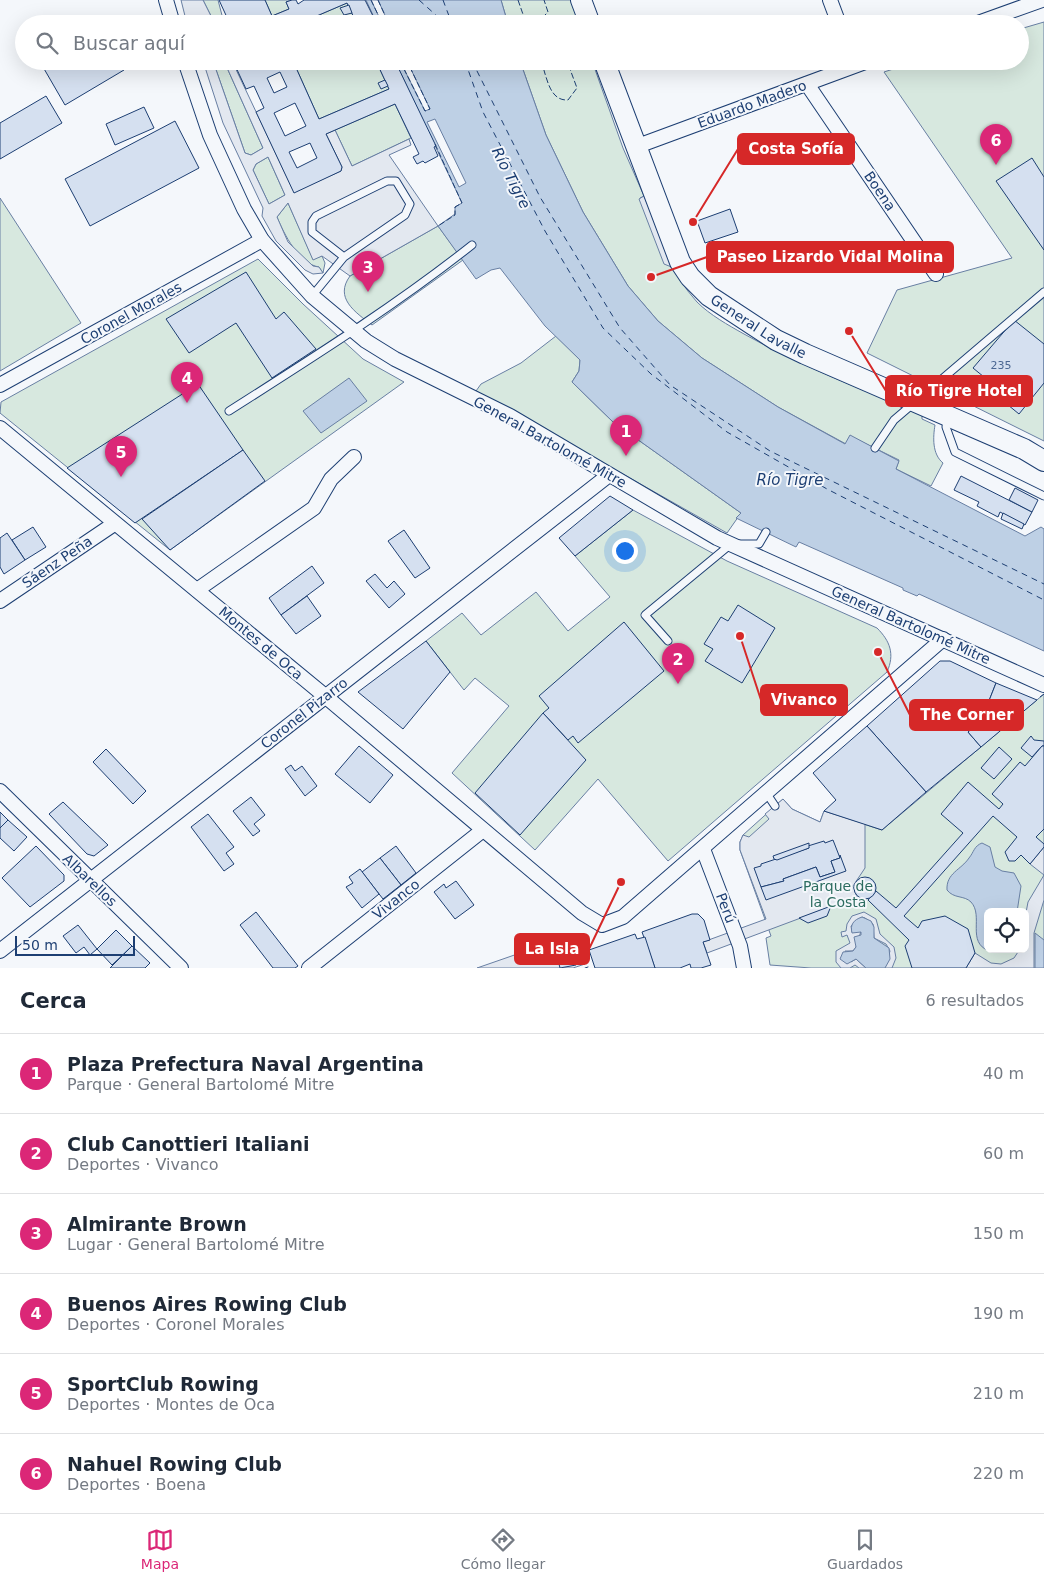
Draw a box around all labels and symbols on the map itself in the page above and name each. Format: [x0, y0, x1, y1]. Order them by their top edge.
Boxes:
street label: Eduardo Madero [695, 77, 809, 131]
pin: 6 [980, 124, 1012, 165]
callout: Costa Sofía [738, 134, 854, 164]
text: Costa Sofía [748, 140, 844, 158]
water label: Río Tigre [488, 144, 534, 212]
street label: Boena [861, 168, 899, 214]
callout: Paseo Lizardo Vidal Molina [707, 242, 953, 272]
text: Paseo Lizardo Vidal Molina [717, 248, 943, 266]
pin: 3 [352, 251, 384, 292]
street label: Coronel Morales [78, 279, 184, 347]
street label: General Lavalle [708, 291, 809, 361]
house number: 235 [991, 359, 1012, 372]
pin: 4 [171, 362, 203, 403]
callout: Río Tigre Hotel [886, 376, 1032, 406]
text: Río Tigre Hotel [896, 382, 1022, 400]
street label: General Bartolomé Mitre [471, 393, 629, 491]
pin: 1 [610, 415, 642, 456]
pin: 5 [105, 436, 137, 477]
water label: Río Tigre [757, 471, 823, 489]
street label: Sáenz Peña [19, 533, 95, 591]
your location [612, 538, 638, 564]
street label: General Bartolomé Mitre [829, 583, 993, 667]
street label: Montes de Oca [216, 603, 306, 683]
pin: 2 [662, 643, 694, 684]
street label: Coronel Pizarro [257, 674, 351, 752]
callout: Vivanco [761, 685, 847, 715]
text: Vivanco [771, 691, 837, 709]
callout: The Corner [910, 700, 1023, 730]
text: The Corner [920, 706, 1014, 724]
street label: Albarellos [60, 850, 120, 910]
street label: Vivanco [369, 876, 423, 922]
park label: Parque de la Costa [803, 878, 873, 910]
street label: Perú [713, 891, 739, 925]
scale bar [15, 933, 135, 956]
callout: La Isla [515, 934, 589, 964]
text: La Isla [525, 940, 579, 958]

